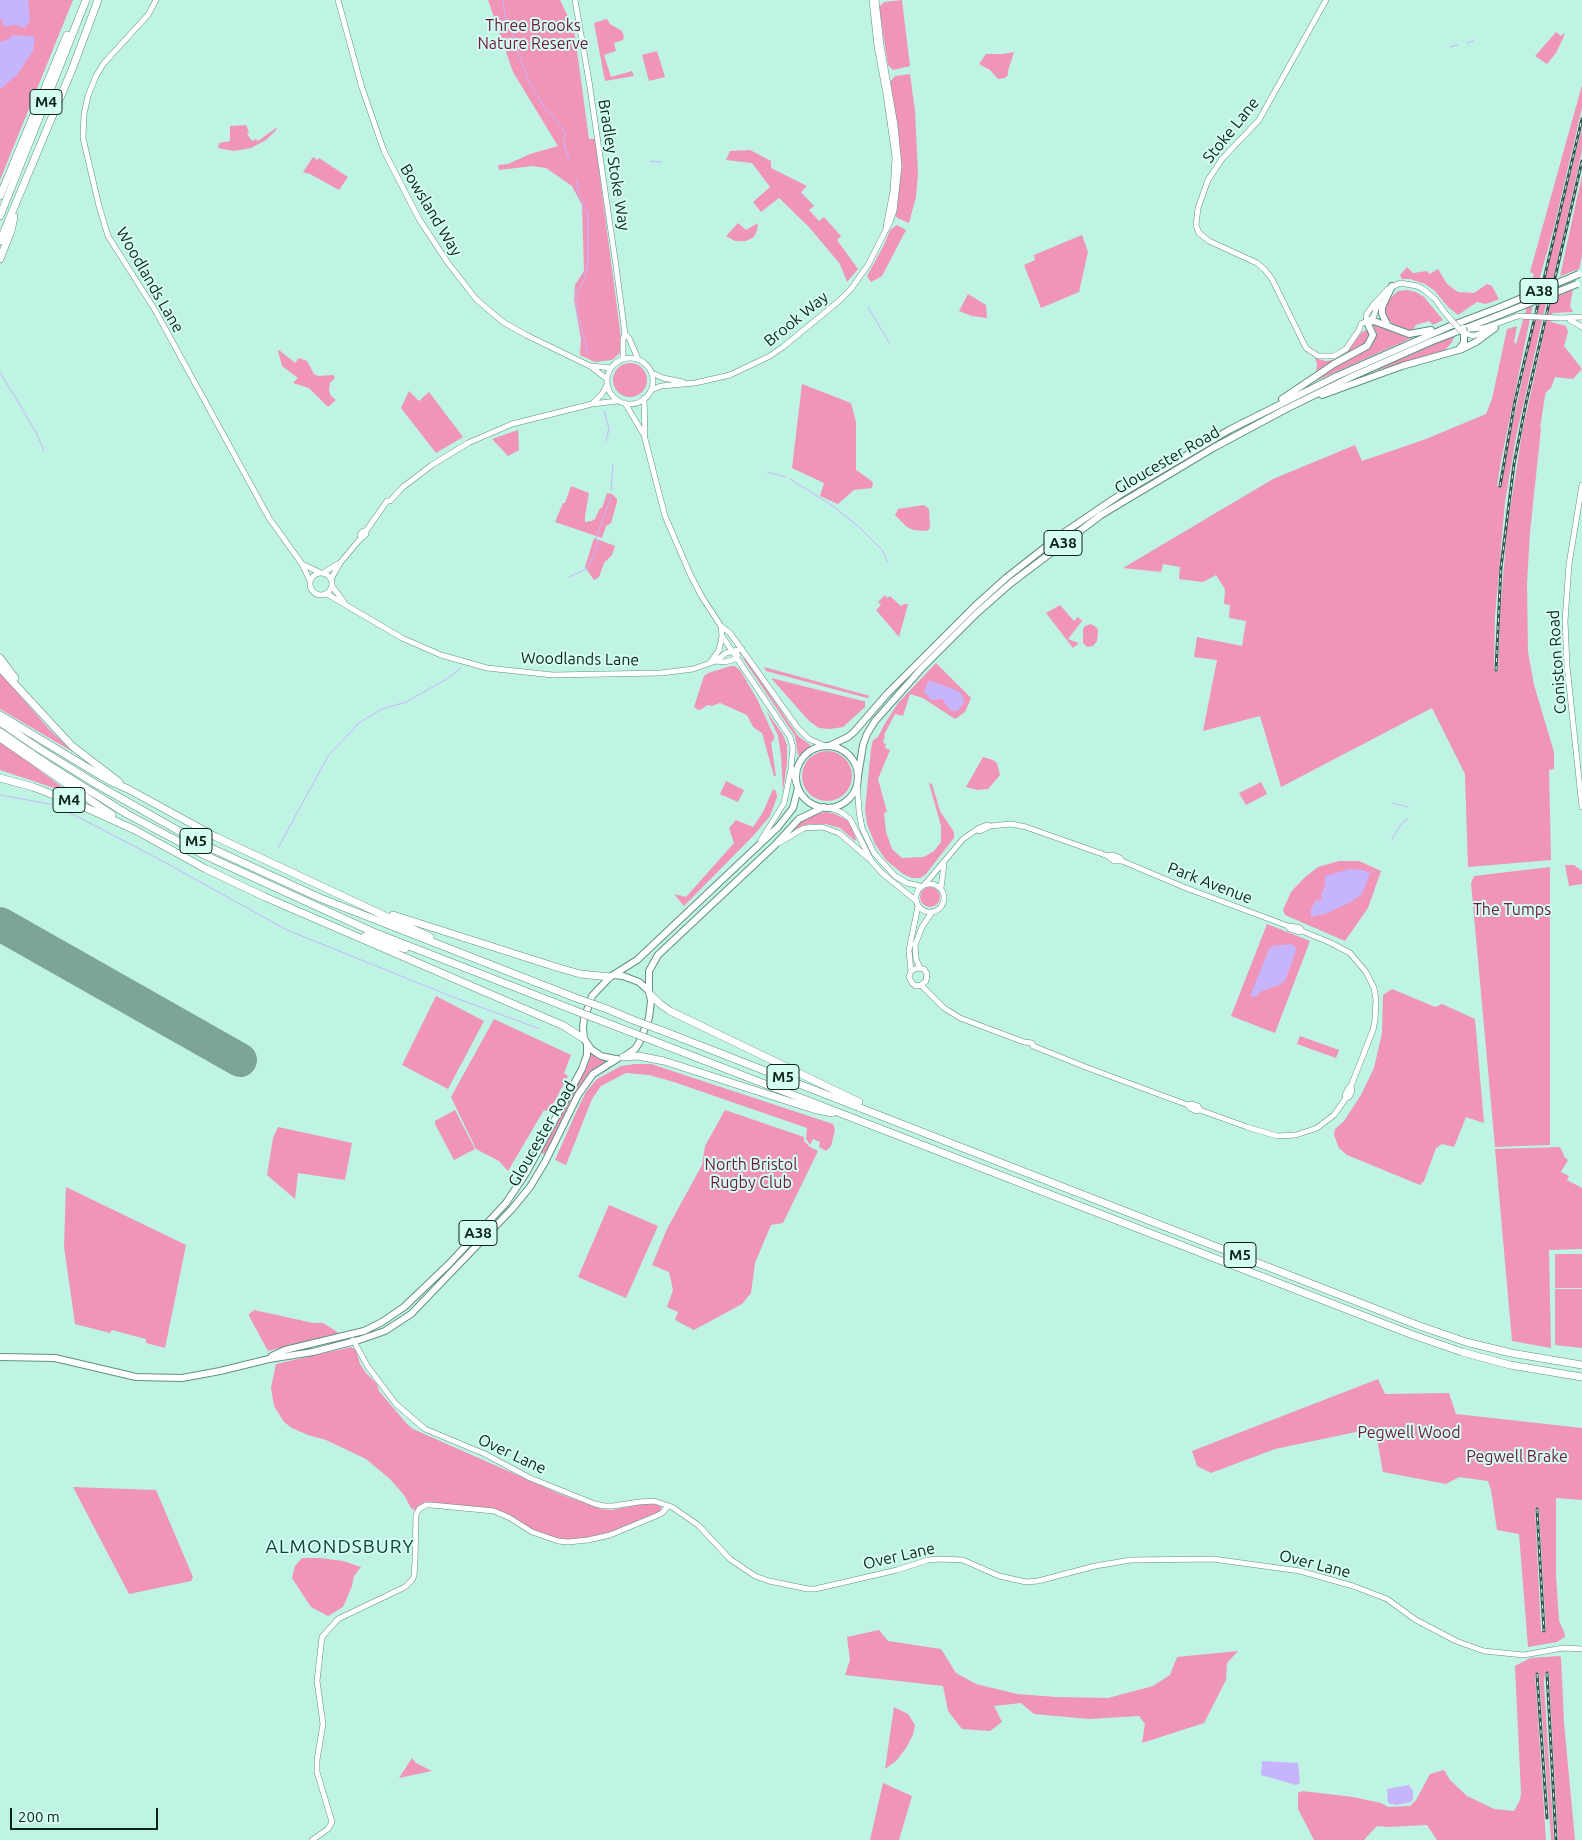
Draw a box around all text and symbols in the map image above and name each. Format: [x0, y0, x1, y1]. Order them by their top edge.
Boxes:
park label: Three Brooks Nature Reserve [477, 16, 589, 54]
road number: M4 [30, 90, 62, 114]
street label: Stoke Lane [1199, 93, 1263, 167]
street label: Bradley Stoke Way [594, 98, 634, 232]
street label: Bowsland Way [396, 161, 466, 259]
street label: Woodlands Lane [112, 224, 188, 336]
road number: A38 [1520, 278, 1558, 304]
street label: Brook Way [760, 287, 832, 351]
street label: Gloucester Road [1111, 422, 1223, 498]
road number: A38 [1044, 530, 1082, 556]
street label: Coniston Road [1544, 609, 1570, 715]
street label: Woodlands Lane [521, 648, 639, 670]
road number: M4 [53, 788, 85, 812]
road number: M5 [180, 828, 212, 854]
street label: Park Avenue [1165, 858, 1255, 908]
park label: The Tumps [1473, 900, 1551, 920]
road number: M5 [767, 1064, 799, 1090]
street label: Gloucester Road [504, 1078, 580, 1190]
park label: North Bristol Rugby Club [705, 1155, 797, 1193]
road number: A38 [459, 1220, 497, 1246]
road number: M5 [1224, 1242, 1256, 1268]
park label: Pegwell Wood [1357, 1423, 1461, 1443]
street label: Over Lane [475, 1430, 549, 1478]
park label: Pegwell Brake [1466, 1447, 1568, 1467]
district label: ALMONDSBURY [264, 1536, 416, 1558]
street label: Over Lane [861, 1538, 937, 1574]
street label: Over Lane [1277, 1546, 1353, 1582]
scale bar [12, 1798, 160, 1830]
text: 200 m [18, 1808, 60, 1825]

